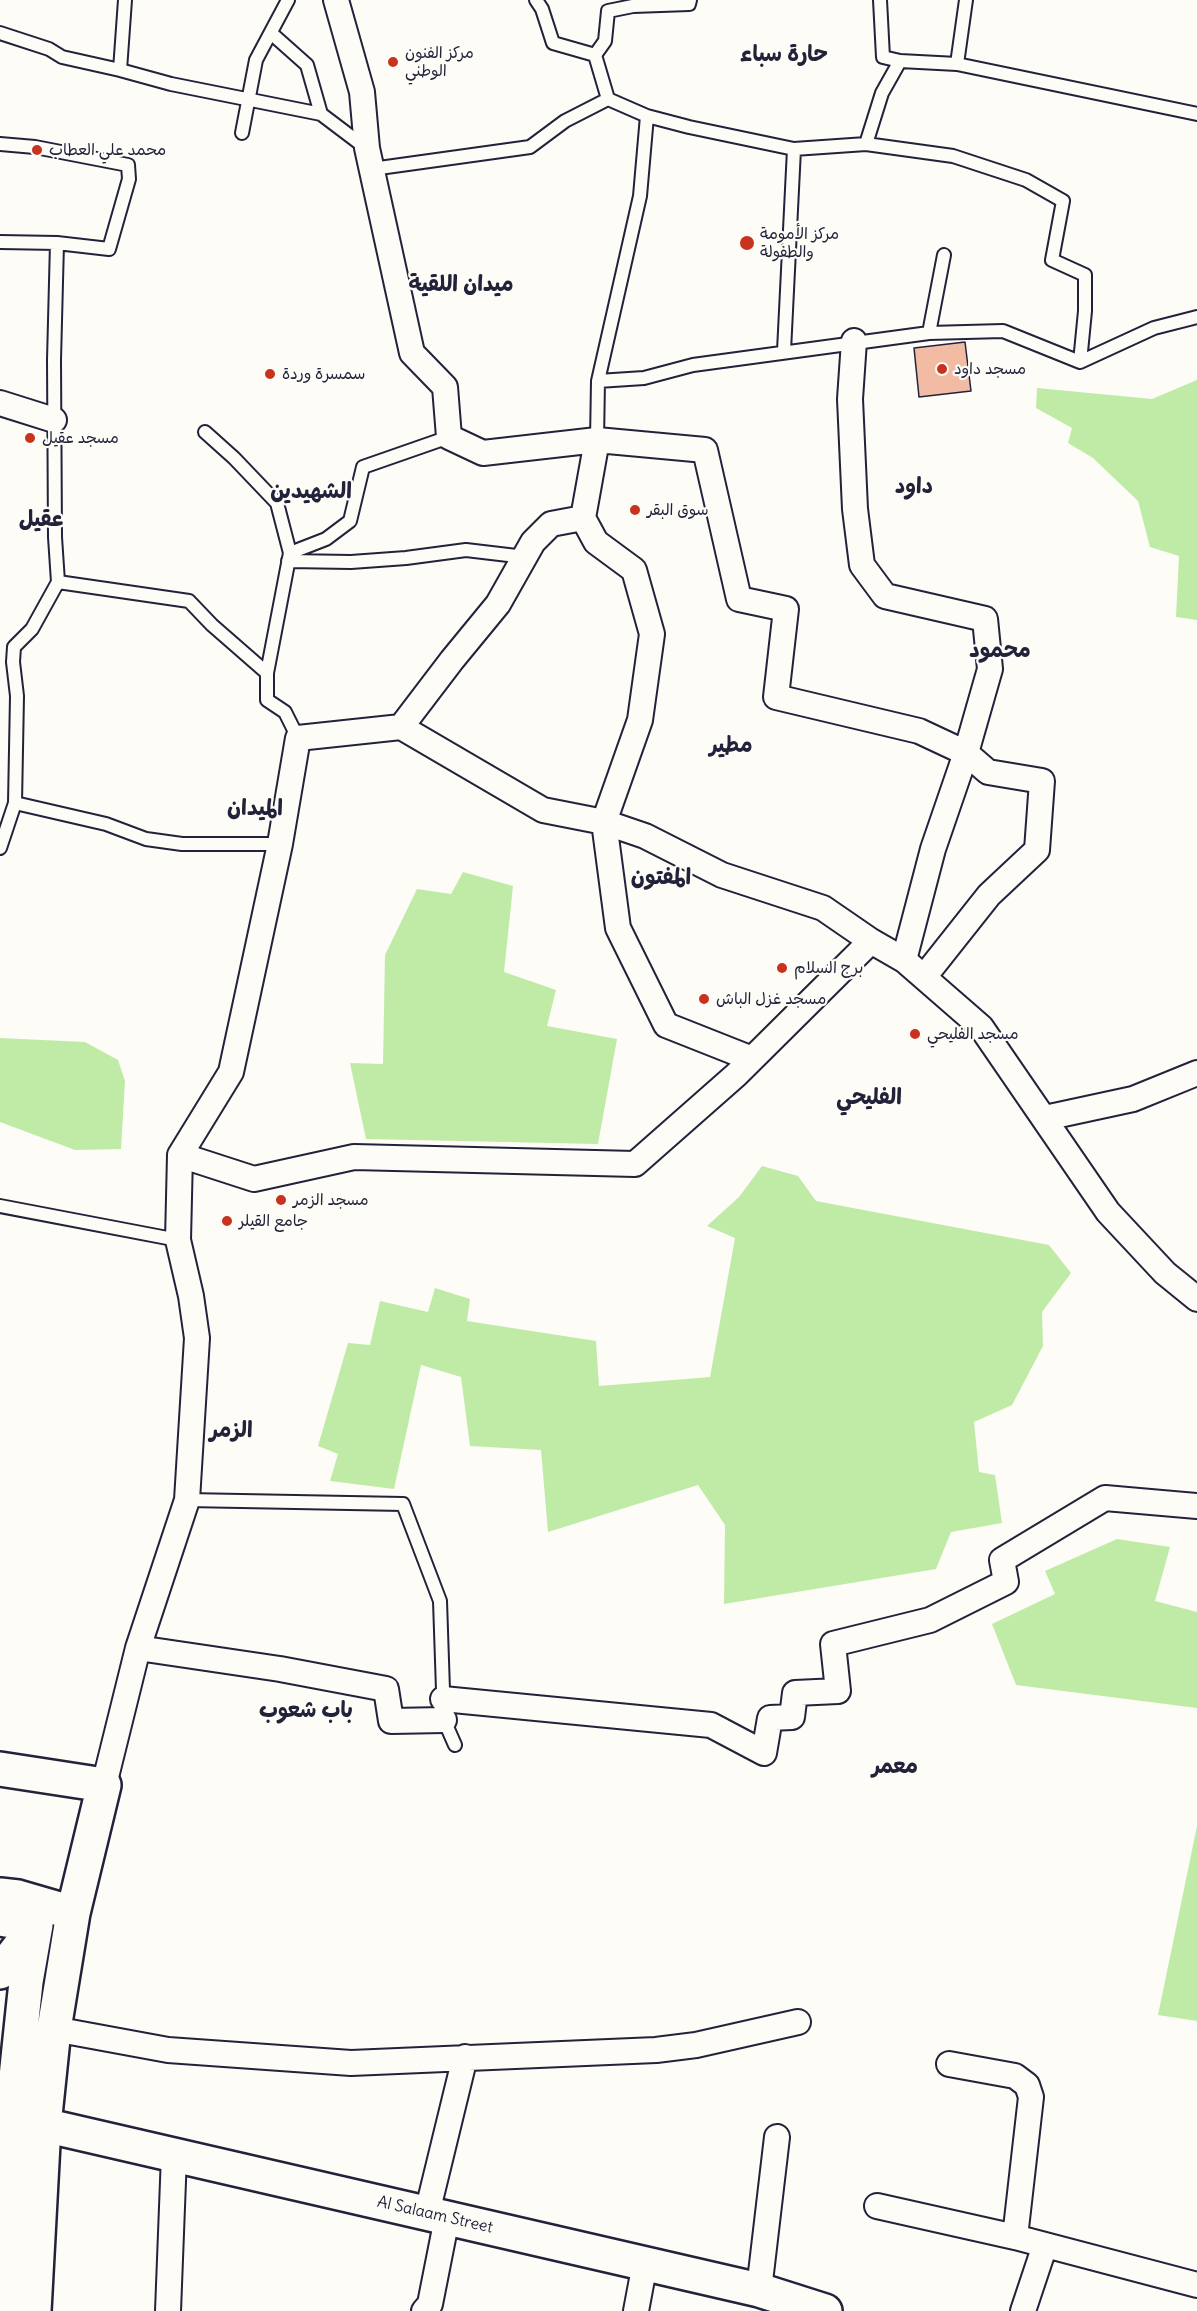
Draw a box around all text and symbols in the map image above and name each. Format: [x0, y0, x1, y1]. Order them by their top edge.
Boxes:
district label: حارة سباء [740, 42, 828, 68]
place label: مركز الفنون الوطني [405, 43, 474, 81]
marker: مركز الفنون الوطني [386, 55, 400, 69]
place label: محمد علي العطاب [49, 140, 166, 160]
marker: محمد علي العطاب [30, 143, 44, 157]
place label: مركز الأمومة والطفولة [760, 224, 839, 262]
marker: مركز الأمومة والطفولة [738, 234, 756, 252]
district label: ميدان اللقية [408, 272, 514, 298]
place label: مسجد داود [954, 359, 1026, 379]
marker: مسجد داود [935, 362, 949, 376]
place label: سمسرة وردة [282, 364, 365, 384]
marker: سمسرة وردة [263, 367, 277, 381]
place label: مسجد عقيل [42, 428, 119, 448]
marker: مسجد عقيل [23, 431, 37, 445]
district label: داود [895, 474, 933, 500]
district label: الشهيدين [270, 479, 352, 505]
place label: سوق البقر [647, 500, 709, 520]
marker: سوق البقر [628, 503, 642, 517]
district label: عقيل [19, 507, 63, 533]
district label: محمود [969, 638, 1031, 664]
district label: مطير [709, 733, 753, 759]
district label: الميدان [227, 796, 283, 822]
district label: المفتون [631, 865, 691, 891]
place label: برج السلام [794, 958, 863, 978]
marker: برج السلام [775, 961, 789, 975]
place label: مسجد غزل الباش [716, 989, 826, 1009]
marker: مسجد غزل الباش [697, 992, 711, 1006]
place label: مسجد الفليحي [927, 1024, 1019, 1044]
marker: مسجد الفليحي [908, 1027, 922, 1041]
district label: الفليحي [836, 1085, 902, 1111]
place label: مسجد الزمر [293, 1190, 369, 1210]
marker: مسجد الزمر [274, 1193, 288, 1207]
place label: جامع القيلر [239, 1211, 308, 1231]
marker: جامع القيلر [220, 1214, 234, 1228]
district label: الزمر [209, 1418, 253, 1444]
district label: باب شعوب [259, 1698, 353, 1724]
district label: معمر [872, 1754, 918, 1780]
street label: Al Salaam Street [375, 2192, 495, 2238]

